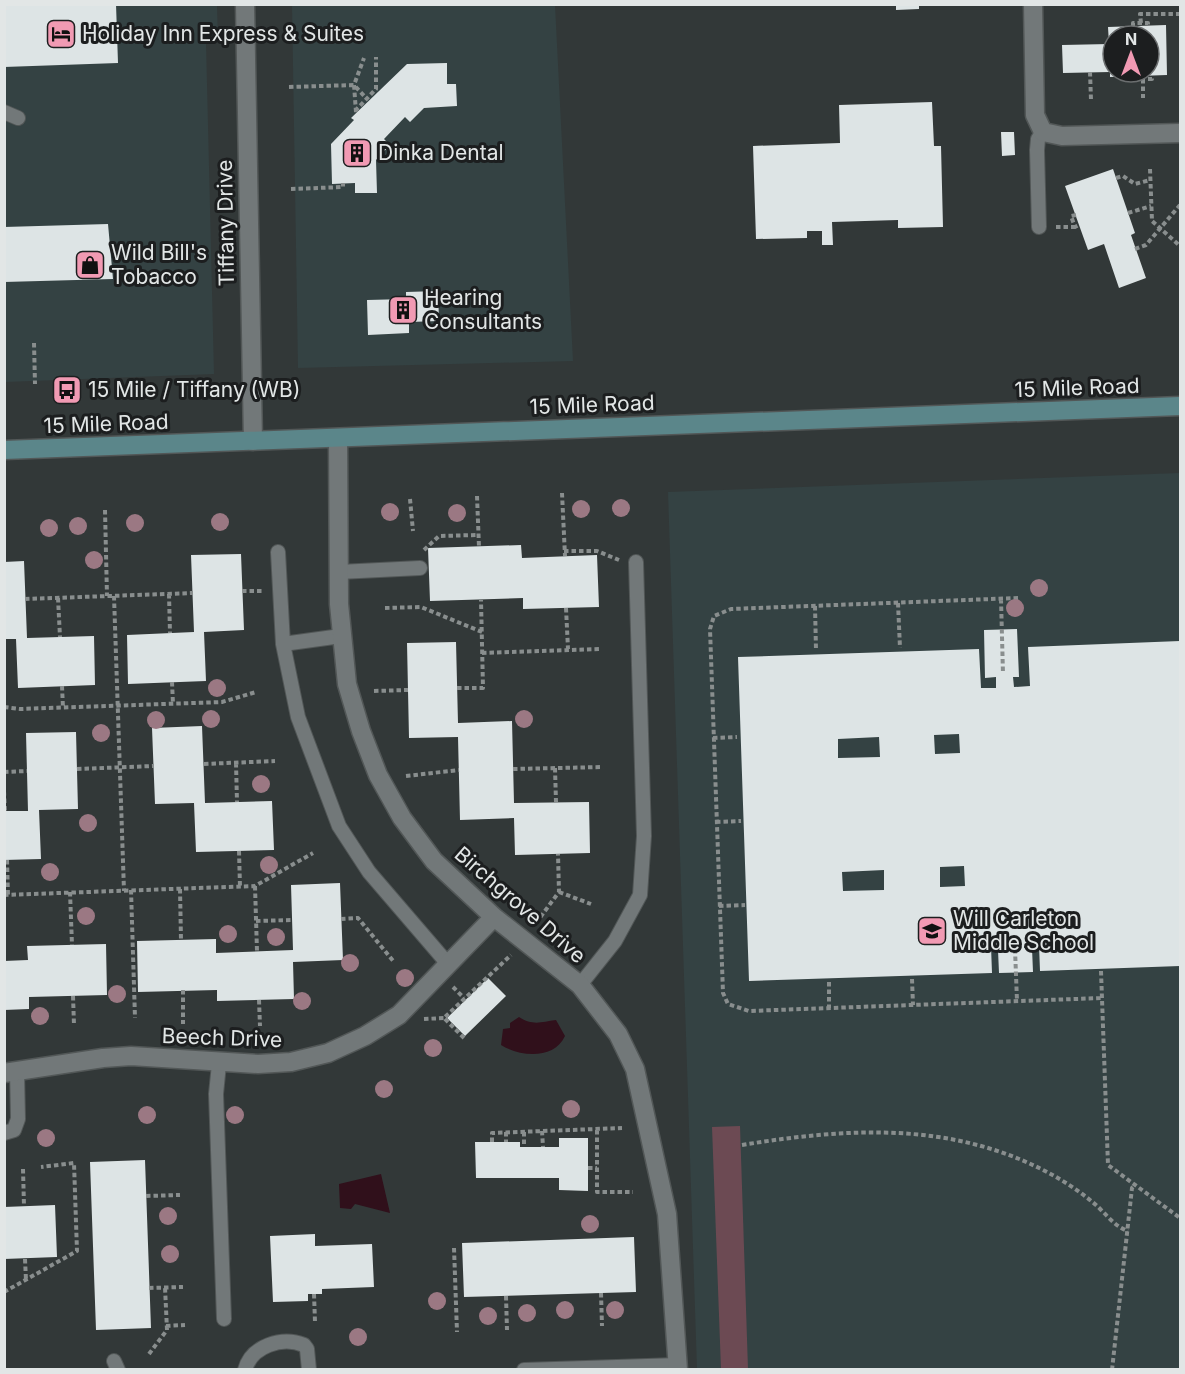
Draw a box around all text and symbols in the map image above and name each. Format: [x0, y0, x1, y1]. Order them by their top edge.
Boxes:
hotel icon: Holiday Inn Express & Suites [45, 18, 77, 50]
place label: Holiday Inn Express & Suites [82, 21, 364, 46]
north arrow [1101, 24, 1161, 84]
text: N [1125, 29, 1137, 49]
building icon: Dinka Dental [341, 137, 373, 169]
place label: Dinka Dental [378, 140, 504, 165]
street label: Tiffany Drive [212, 159, 239, 287]
place label: Wild Bill's Tobacco [111, 240, 207, 289]
shop icon: Wild Bill's Tobacco [74, 249, 106, 281]
place label: Hearing Consultants [424, 285, 542, 334]
building icon: Hearing Consultants [387, 294, 419, 326]
street label: 15 Mile Road [1014, 373, 1140, 402]
bus stop icon: 15 Mile / Tiffany (WB) [51, 374, 83, 406]
place label: 15 Mile / Tiffany (WB) [88, 377, 300, 402]
street label: 15 Mile Road [529, 390, 655, 419]
street label: 15 Mile Road [43, 409, 169, 438]
street label: Birchgrove Drive [450, 841, 591, 968]
place label: Will Carleton Middle School [953, 906, 1094, 955]
school or university icon: Will Carleton Middle School [916, 915, 948, 947]
street label: Beech Drive [161, 1023, 283, 1052]

